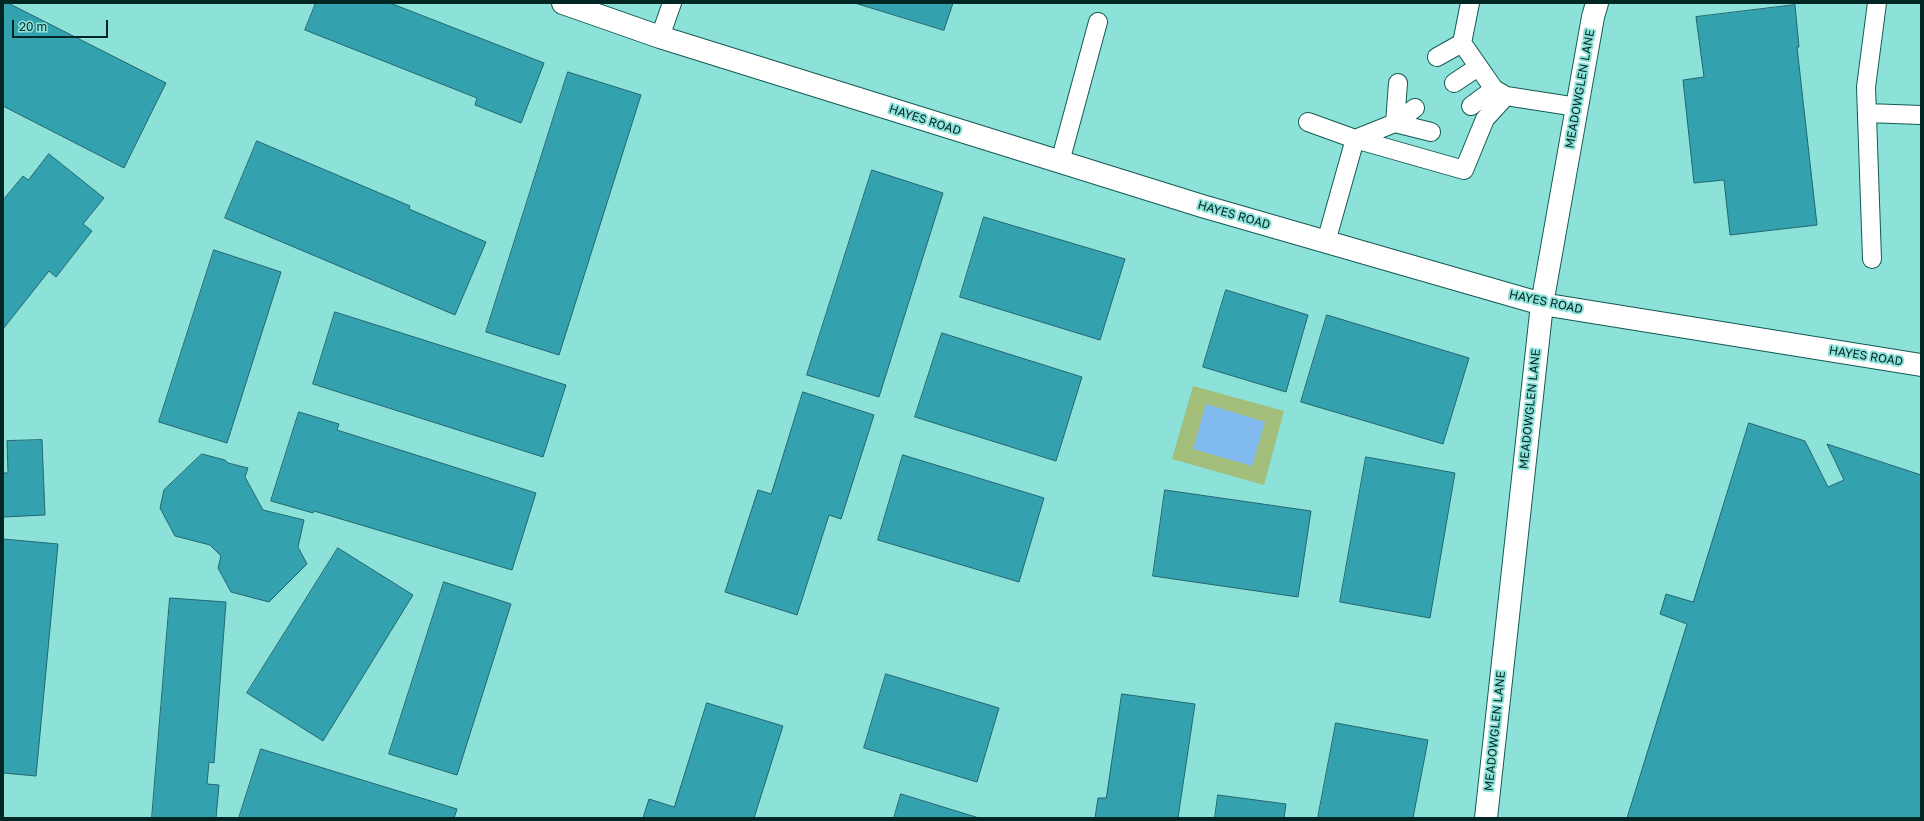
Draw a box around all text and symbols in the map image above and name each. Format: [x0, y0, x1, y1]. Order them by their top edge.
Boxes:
scale bar [14, 12, 110, 38]
text: 20 m [19, 19, 47, 34]
street label: MEADOWGLEN LANE [1562, 28, 1598, 150]
street label: HAYES ROAD [887, 102, 963, 138]
street label: HAYES ROAD [1196, 198, 1272, 232]
street label: HAYES ROAD [1508, 287, 1584, 317]
street label: HAYES ROAD [1828, 343, 1904, 369]
street label: MEADOWGLEN LANE [1517, 348, 1543, 470]
street label: MEADOWGLEN LANE [1482, 670, 1508, 792]

